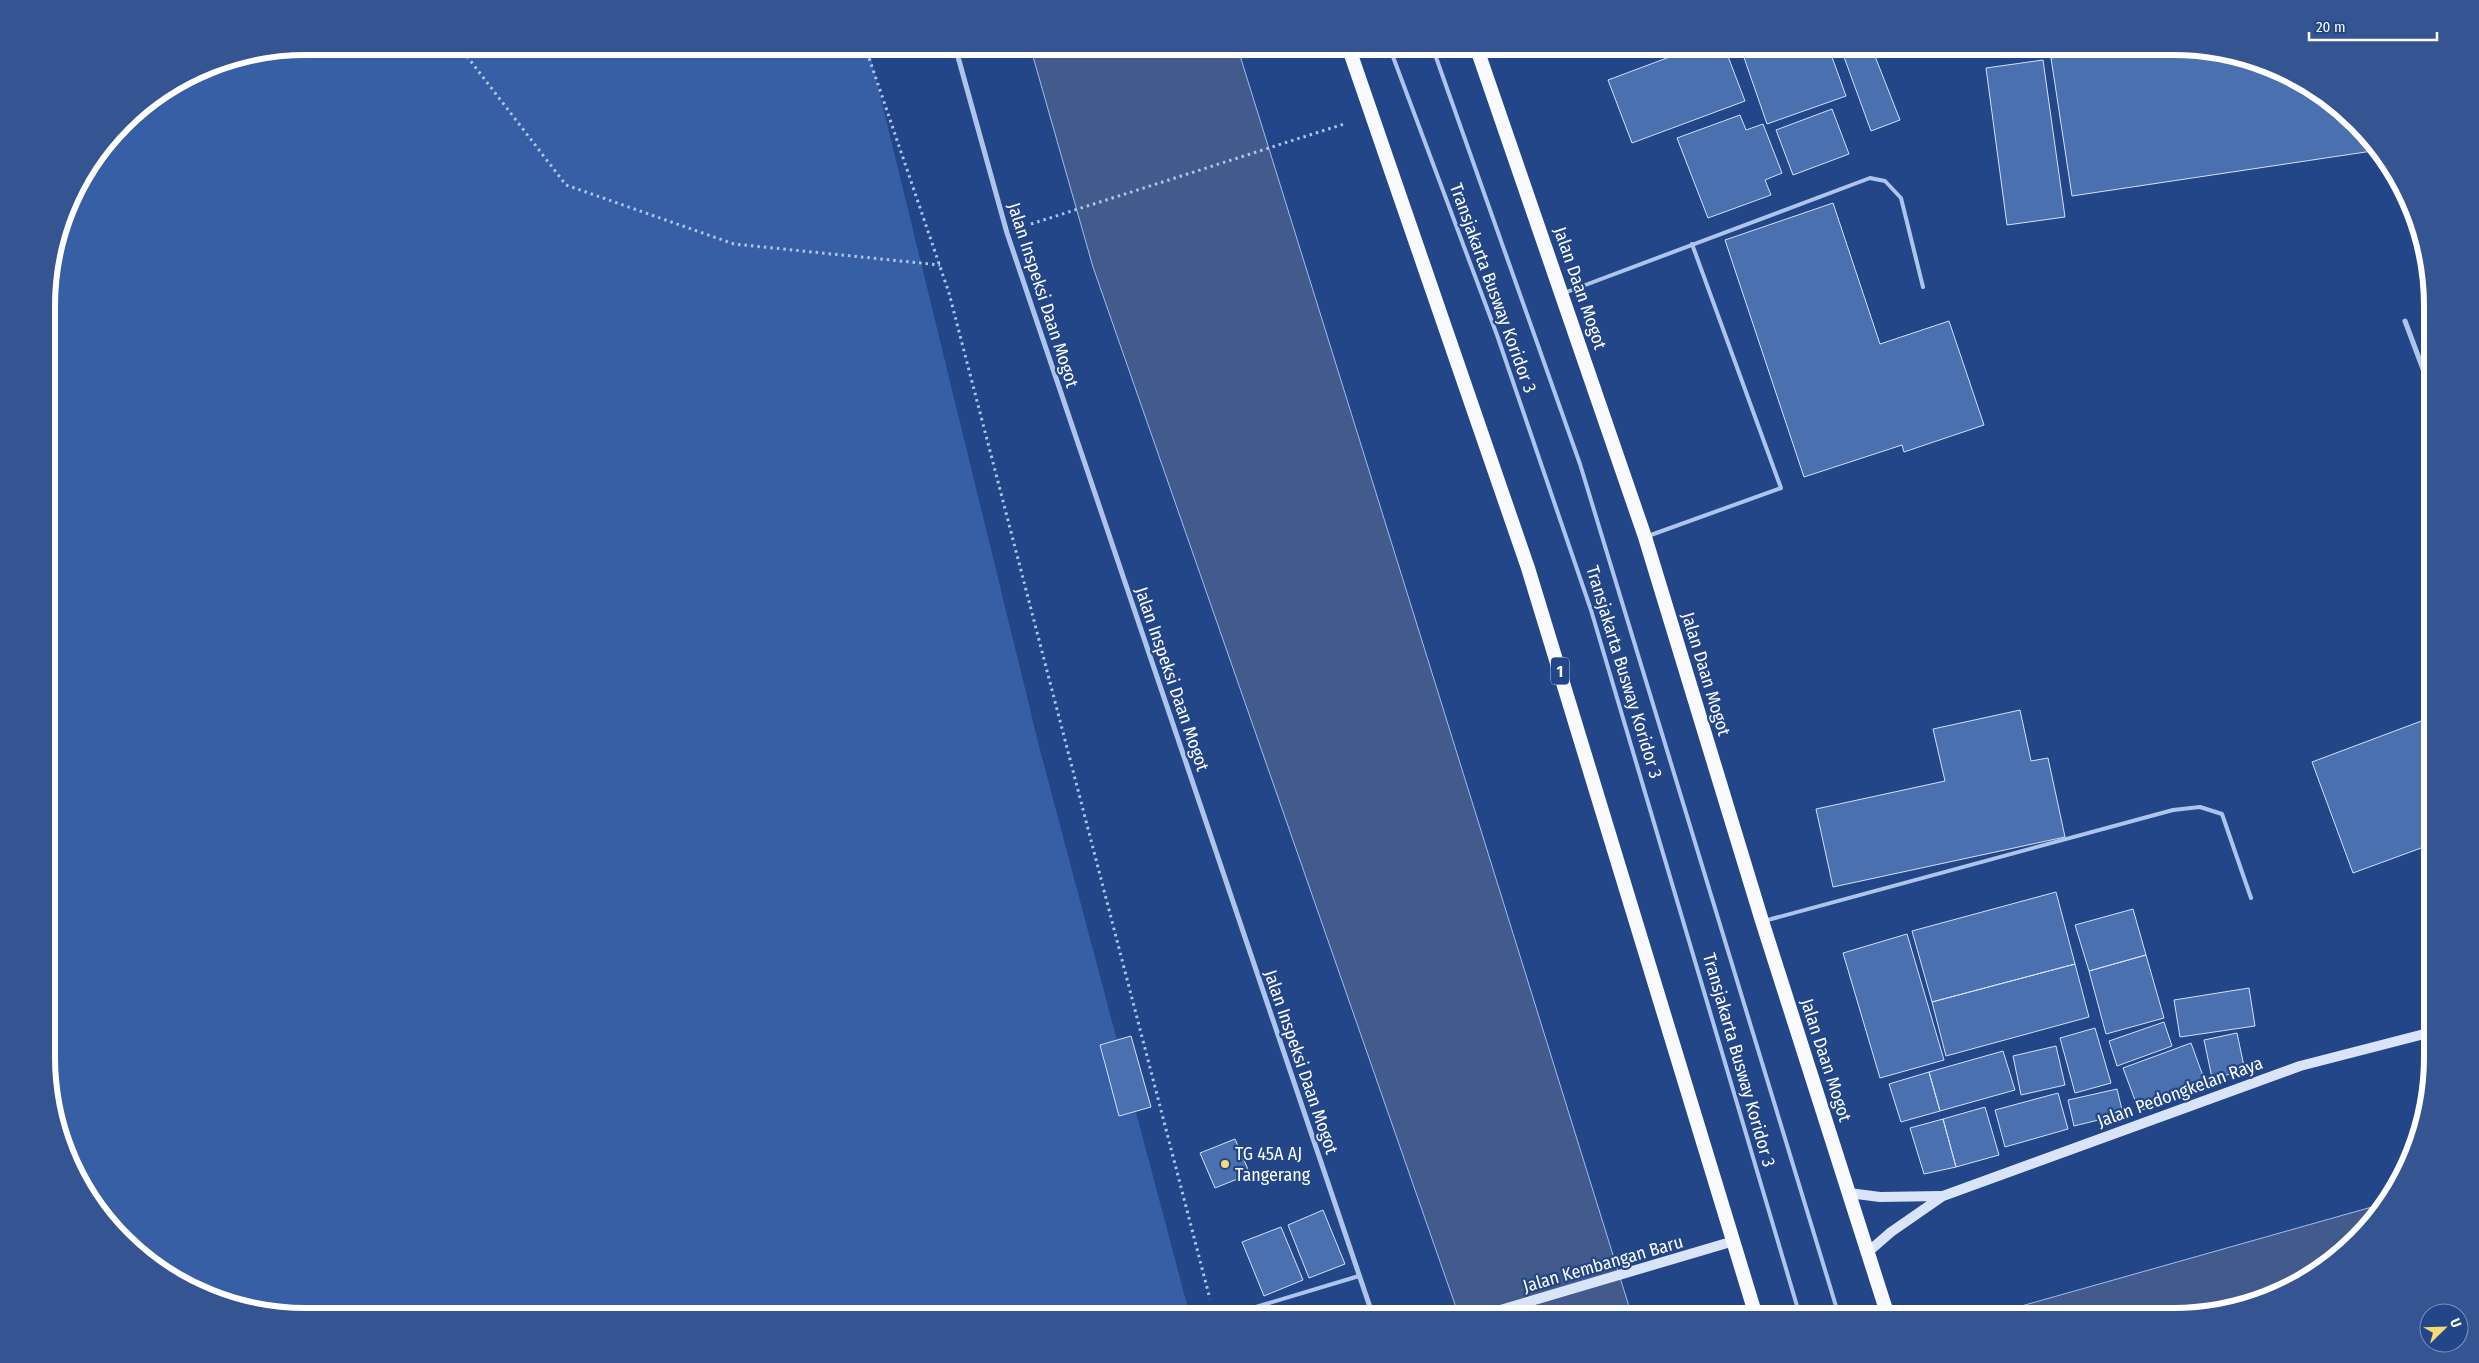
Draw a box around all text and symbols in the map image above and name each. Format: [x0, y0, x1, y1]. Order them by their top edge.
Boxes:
scale bar [2309, 10, 2436, 42]
text: 20 m [2316, 18, 2346, 36]
street label: Transjakarta Busway Koridor 3 [1445, 180, 1541, 396]
street label: Jalan Inspeksi Daan Mogot [1003, 200, 1083, 390]
street label: Jalan Daan Mogot [1549, 224, 1611, 352]
street label: Transjakarta Busway Koridor 3 [1581, 563, 1667, 781]
street label: Jalan Inspeksi Daan Mogot [1130, 584, 1214, 774]
street label: Jalan Daan Mogot [1677, 610, 1735, 739]
road number: 1 [1551, 658, 1569, 684]
street label: Transjakarta Busway Koridor 3 [1698, 951, 1780, 1169]
street label: Jalan Inspeksi Daan Mogot [1259, 967, 1343, 1157]
street label: Jalan Daan Mogot [1796, 996, 1856, 1124]
street label: Jalan Pedongkelan Raya [2094, 1052, 2266, 1132]
place label: TG 45A AJ Tangerang [1235, 1143, 1311, 1186]
marker: TG 45A AJ Tangerang [1219, 1158, 1231, 1170]
street label: Jalan Kembangan Baru [1520, 1231, 1686, 1297]
north arrow [2419, 1303, 2469, 1353]
text: U [2446, 1316, 2465, 1330]

